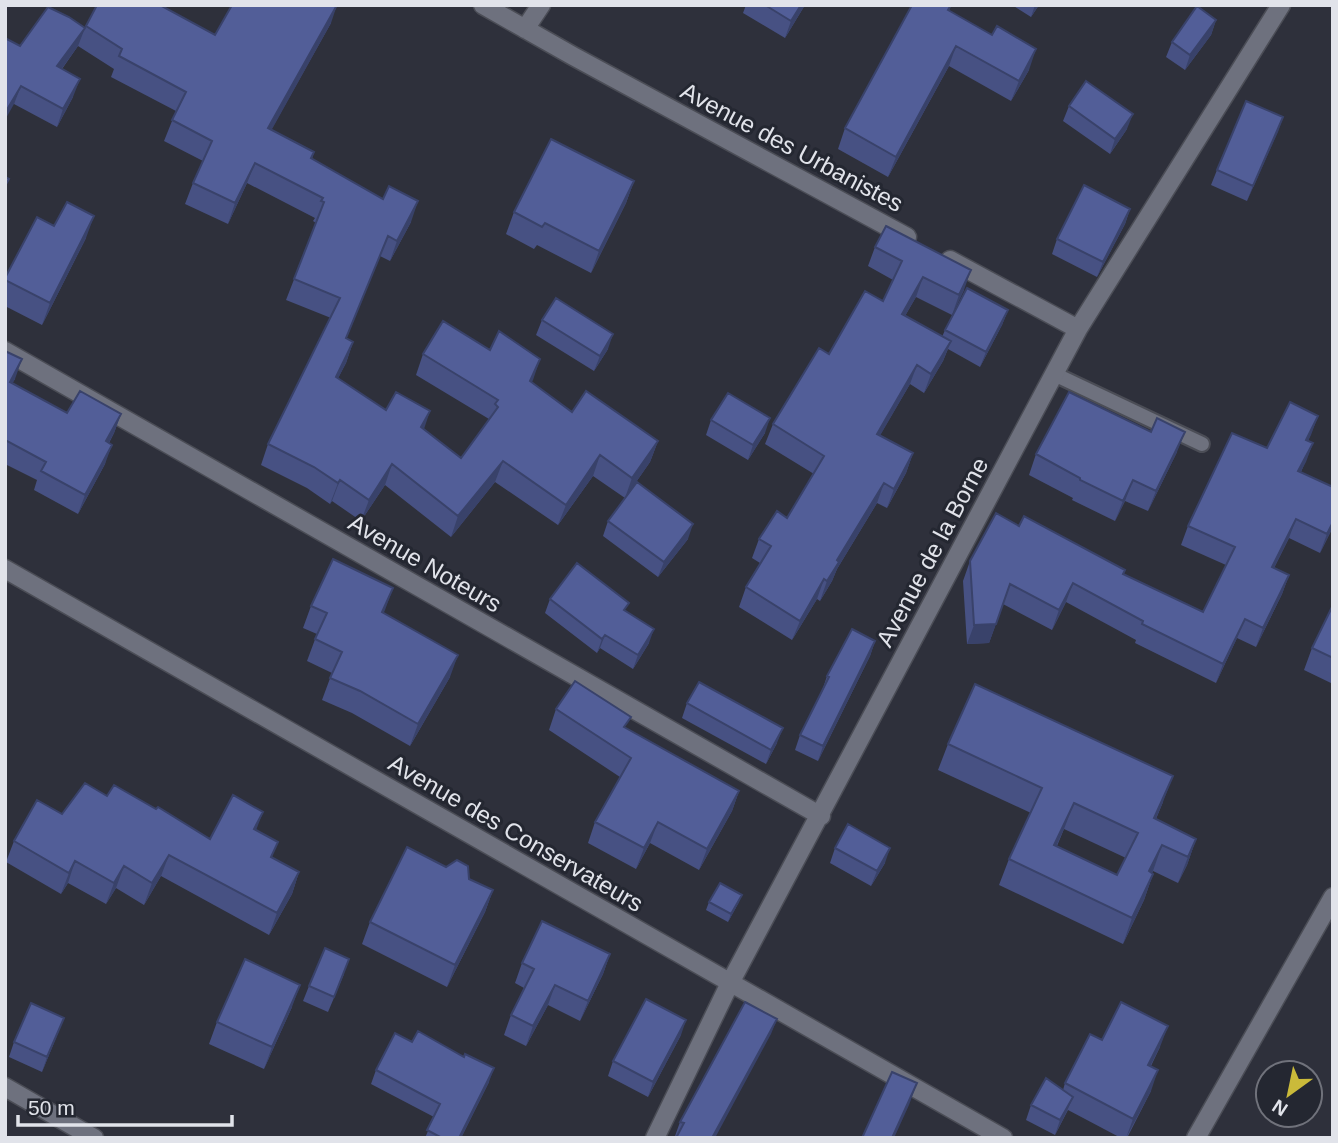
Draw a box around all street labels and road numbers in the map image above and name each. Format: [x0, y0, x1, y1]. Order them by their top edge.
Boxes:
street label: Avenue des Urbanistes [676, 77, 908, 217]
street label: Avenue de la Borne [871, 453, 993, 651]
street label: Avenue Noteurs [344, 508, 506, 618]
street label: Avenue des Conservateurs [384, 749, 648, 917]

